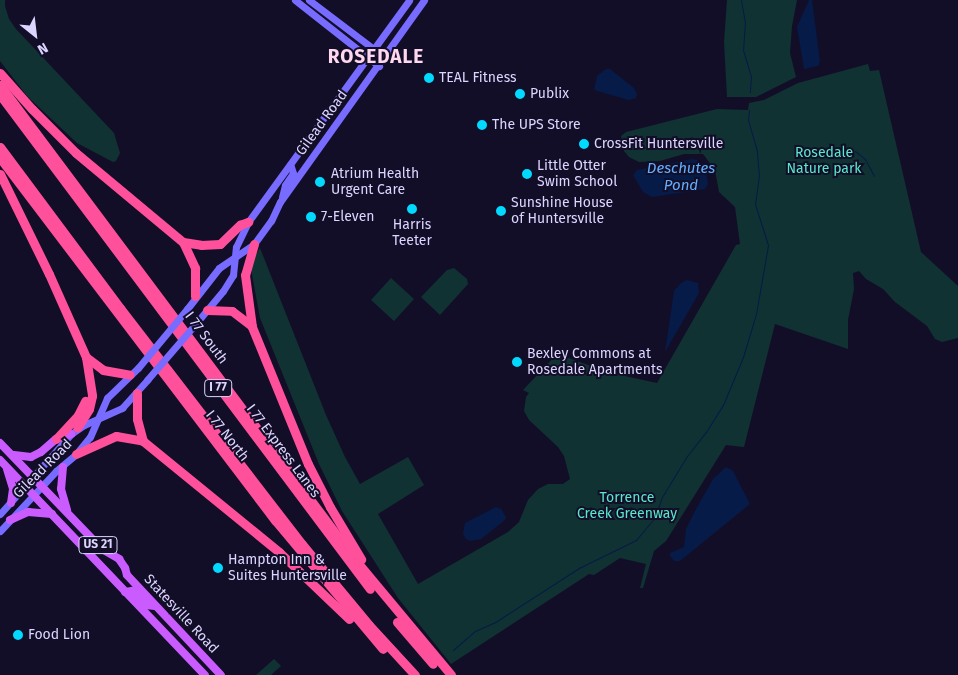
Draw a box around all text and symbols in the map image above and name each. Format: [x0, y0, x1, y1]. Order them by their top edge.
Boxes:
north arrow [10, 10, 60, 60]
text: N [34, 39, 51, 58]
district label: ROSEDALE [327, 46, 425, 68]
place label: TEAL Fitness [439, 70, 517, 86]
marker: TEAL Fitness [423, 72, 435, 84]
place label: Publix [530, 86, 569, 102]
street label: Gilead Road [293, 87, 351, 159]
marker: Publix [514, 88, 526, 100]
place label: The UPS Store [492, 117, 581, 133]
marker: The UPS Store [476, 119, 488, 131]
place label: CrossFit Huntersville [594, 136, 723, 152]
marker: CrossFit Huntersville [578, 138, 590, 150]
park label: Rosedale Nature park [786, 145, 862, 178]
place label: Little Otter Swim School [537, 158, 617, 190]
water label: Deschutes Pond [647, 159, 715, 194]
place label: Atrium Health Urgent Care [331, 166, 419, 198]
marker: Little Otter Swim School [521, 168, 533, 180]
marker: Atrium Health Urgent Care [313, 175, 327, 189]
place label: Sunshine House of Huntersville [511, 195, 613, 228]
marker: Harris Teeter [406, 203, 418, 215]
marker: Sunshine House of Huntersville [495, 205, 507, 217]
place label: 7-Eleven [321, 209, 375, 225]
marker: 7-Eleven [305, 211, 317, 223]
place label: Harris Teeter [392, 217, 432, 250]
street label: I 77 South [181, 309, 231, 367]
place label: Bexley Commons at Rosedale Apartments [527, 346, 663, 378]
marker: Bexley Commons at Rosedale Apartments [511, 356, 523, 368]
road number: I 77 [203, 378, 233, 398]
street label: I 77 Express Lanes [242, 401, 324, 501]
street label: I 77 North [202, 407, 252, 465]
street label: Gilead Road [10, 436, 76, 502]
park label: Torrence Creek Greenway [577, 490, 677, 522]
road number: US 21 [78, 536, 118, 554]
place label: Hampton Inn & Suites Huntersville [228, 552, 347, 584]
marker: Hampton Inn & Suites Huntersville [212, 562, 224, 574]
street label: Statesville Road [140, 571, 222, 657]
place label: Food Lion [28, 627, 90, 643]
marker: Food Lion [12, 629, 24, 641]

